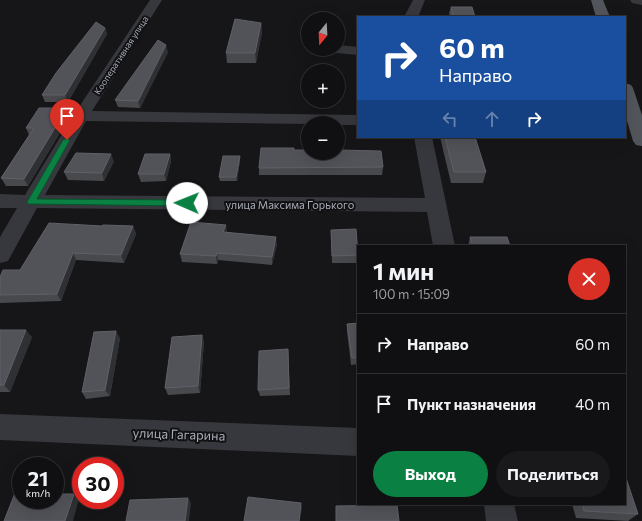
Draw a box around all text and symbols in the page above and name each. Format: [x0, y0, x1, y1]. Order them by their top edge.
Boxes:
north arrow [301, 12, 345, 56]
map controls [301, 12, 345, 160]
street label: Кооперативная улица [92, 13, 151, 96]
text: 60 m [439, 30, 505, 64]
icon: right [373, 32, 425, 84]
button: + [301, 64, 345, 108]
text: Направо [439, 64, 512, 86]
pin [50, 99, 84, 140]
icon: arrive [56, 105, 78, 127]
icon: left [439, 108, 461, 130]
icon: ahead [481, 108, 503, 130]
icon: right [523, 108, 545, 130]
button: − [301, 116, 345, 160]
position arrow [166, 182, 208, 224]
street label: улица Максима Горького [226, 198, 355, 211]
text: 1 мин [373, 256, 434, 285]
button: close [568, 258, 610, 300]
text: 100 m · 15:09 [373, 286, 450, 302]
icon: right [373, 333, 395, 355]
text: Направо [407, 335, 469, 353]
text: 60 m [575, 335, 610, 353]
icon: arrive [373, 393, 395, 415]
text: Пункт назначения [407, 395, 536, 413]
text: 40 m [575, 395, 610, 413]
street label: улица Гагарина [132, 424, 226, 444]
button: Выход [373, 451, 488, 497]
button: Поделиться [496, 451, 610, 497]
speed limit sign: 30 [72, 457, 124, 509]
text: 21 [28, 466, 48, 490]
text: km/h [26, 487, 50, 499]

